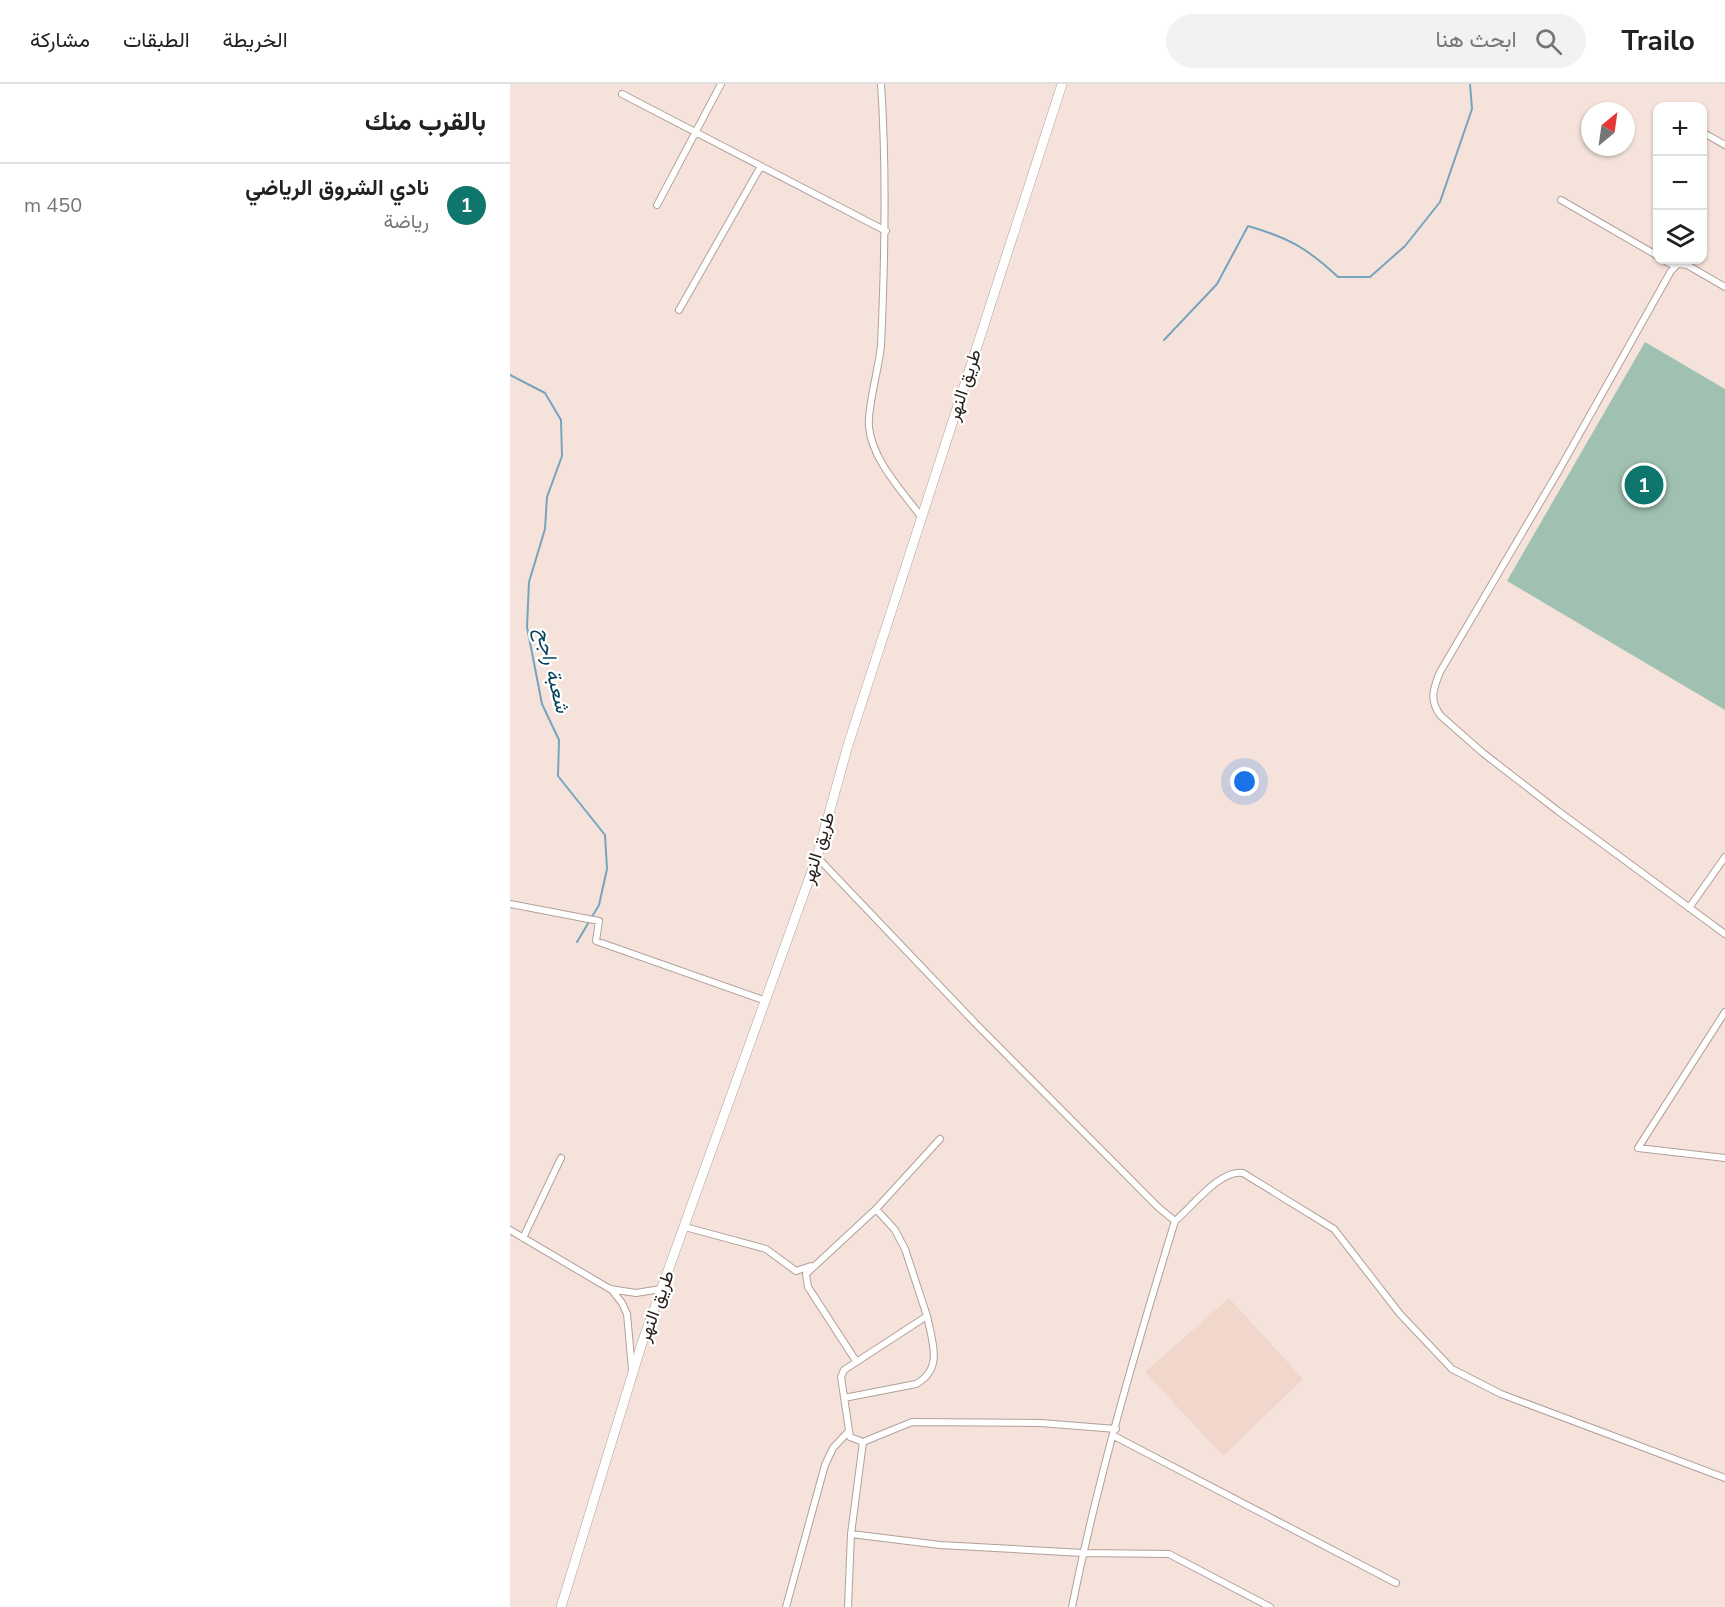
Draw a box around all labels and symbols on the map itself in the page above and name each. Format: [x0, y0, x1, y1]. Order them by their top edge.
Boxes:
north arrow [1581, 102, 1635, 156]
street label: طريق النهر [941, 346, 987, 425]
pin: 1 [1624, 462, 1664, 508]
water label: شعبة راجح [529, 625, 576, 717]
your location [1230, 767, 1259, 796]
street label: طريق النهر [795, 809, 840, 888]
street label: طريق النهر [632, 1267, 680, 1346]

